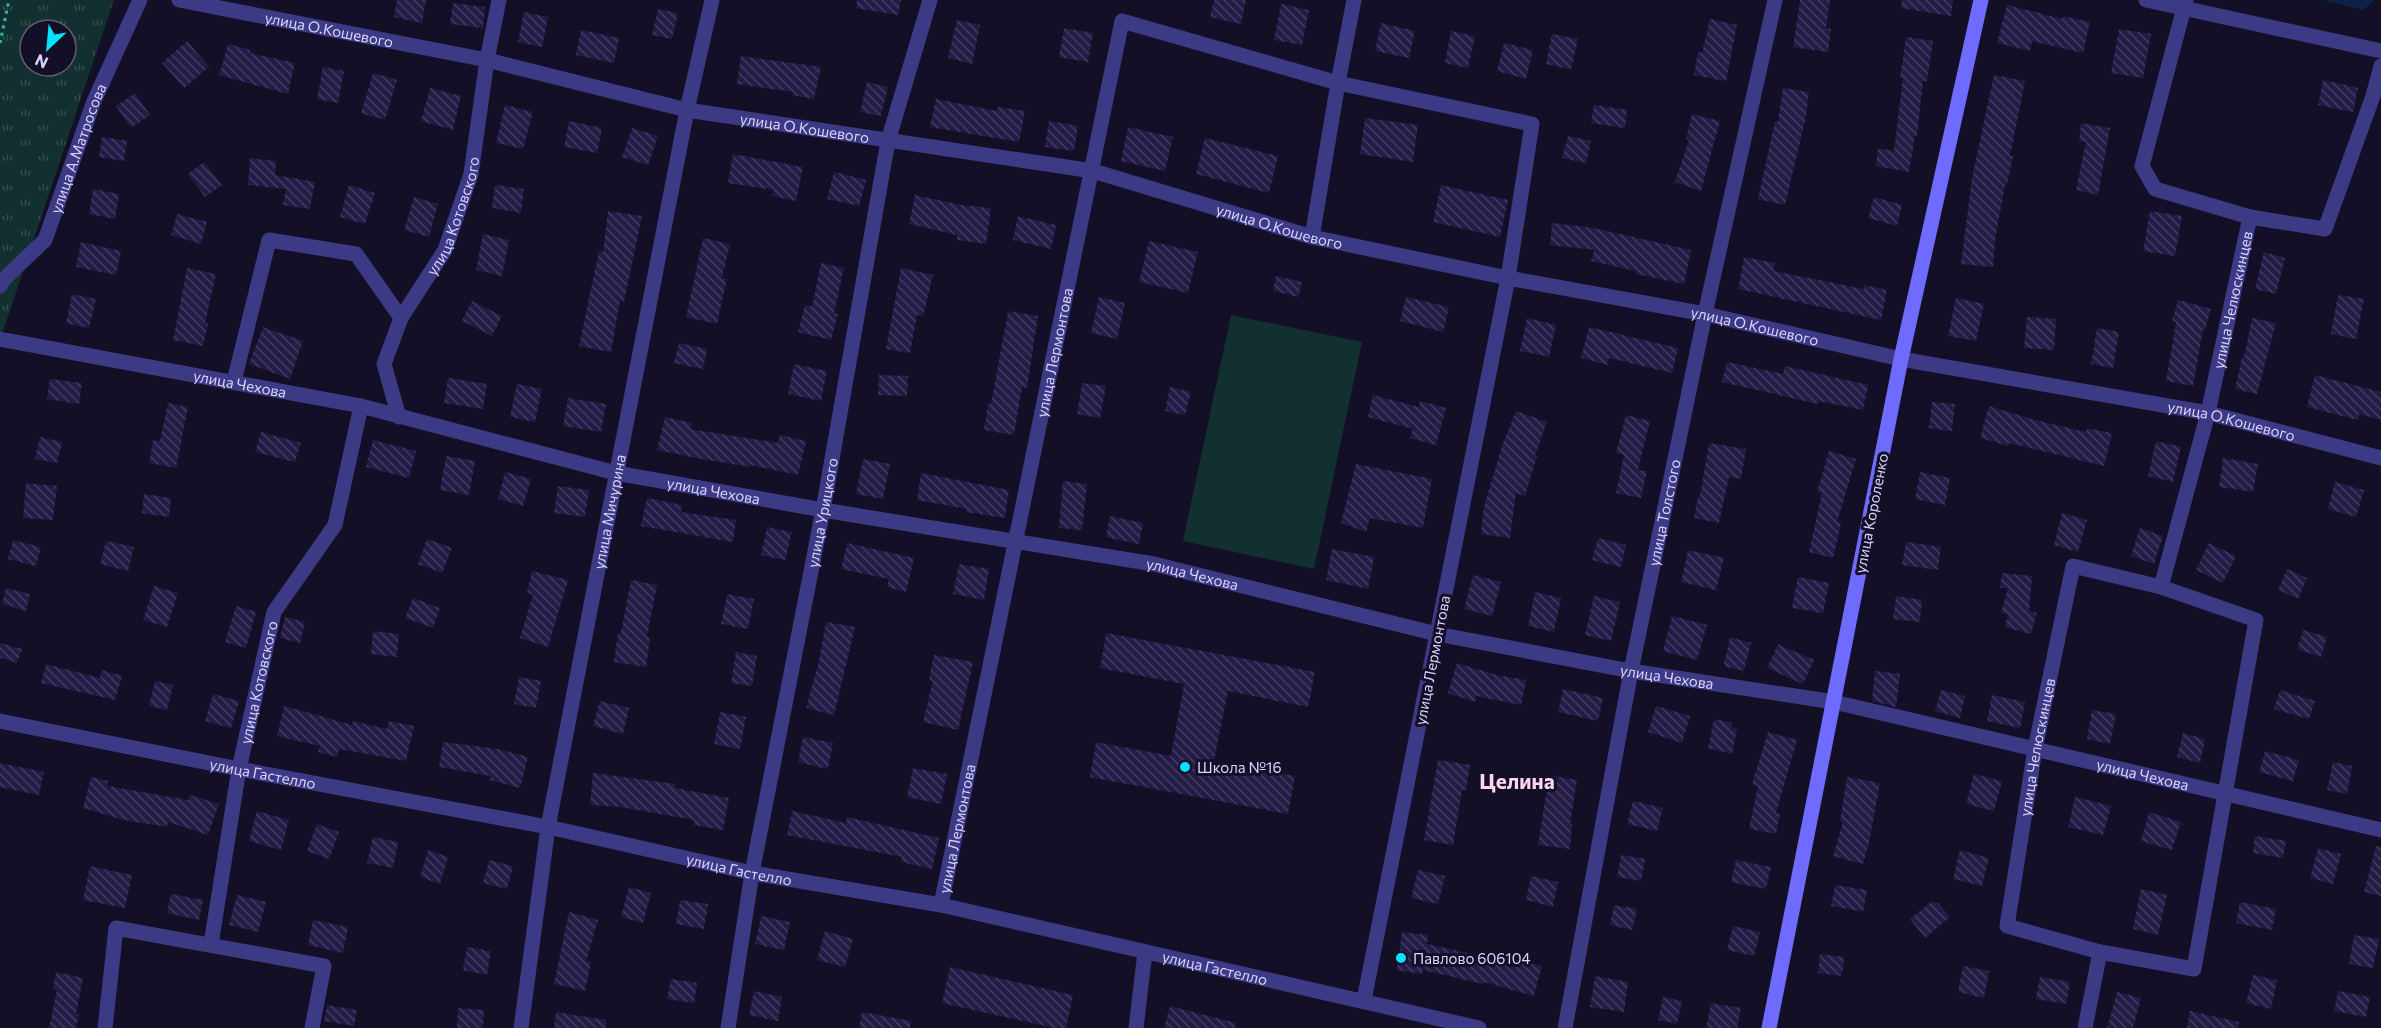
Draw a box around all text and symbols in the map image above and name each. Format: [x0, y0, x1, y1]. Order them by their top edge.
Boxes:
street label: улица О.Кошевого [263, 8, 395, 51]
north arrow [18, 18, 78, 78]
text: N [32, 51, 51, 73]
street label: улица А.Матросова [46, 81, 110, 216]
street label: улица О.Кошевого [739, 109, 871, 146]
street label: улица Котовского [422, 155, 482, 278]
street label: улица О.Кошевого [1214, 200, 1344, 252]
street label: улица Челюскинцев [2209, 229, 2256, 370]
street label: улица Лермонтова [1032, 286, 1076, 419]
street label: улица О.Кошевого [1690, 303, 1821, 349]
street label: улица Чехова [192, 366, 288, 401]
street label: улица О.Кошевого [2166, 397, 2297, 444]
street label: улица Короленко [1851, 451, 1891, 574]
street label: улица Мичурина [589, 453, 629, 571]
street label: улица Урицкого [803, 456, 841, 569]
street label: улица Толстого [1644, 457, 1684, 567]
street label: улица Чехова [666, 473, 762, 508]
street label: улица Чехова [1145, 554, 1240, 594]
street label: улица Лермонтова [1411, 594, 1453, 726]
street label: улица Котовского [236, 619, 281, 746]
street label: улица Чехова [1619, 660, 1715, 693]
street label: улица Челюскинцев [2016, 676, 2059, 817]
street label: улица Гастелло [208, 754, 317, 792]
street label: улица Чехова [2095, 755, 2191, 794]
place label: Школа №16 [1197, 758, 1282, 776]
marker: Школа №16 [1178, 760, 1192, 774]
street label: улица Лермонтова [935, 762, 979, 895]
district label: Целина [1479, 768, 1555, 793]
street label: улица Гастелло [685, 849, 793, 889]
street label: улица Гастелло [1161, 947, 1269, 988]
place label: Павлово 606104 [1413, 949, 1531, 967]
marker: Павлово 606104 [1394, 951, 1408, 965]

